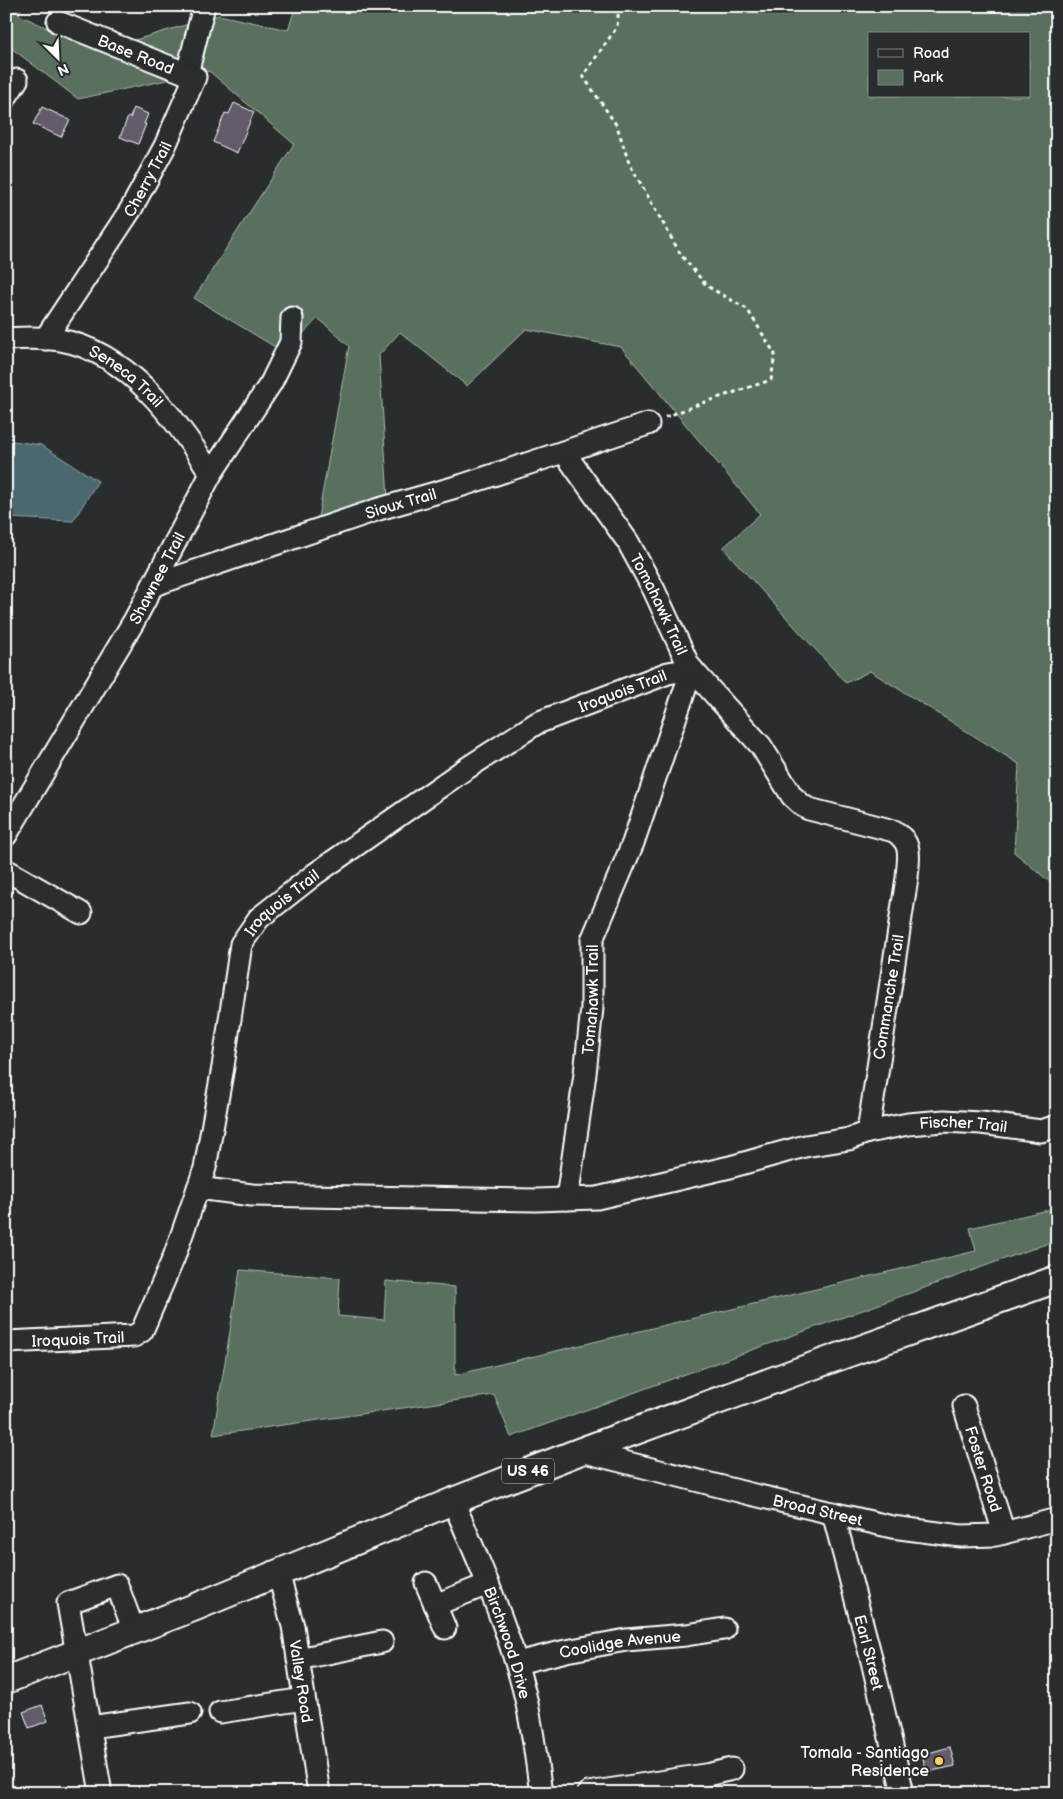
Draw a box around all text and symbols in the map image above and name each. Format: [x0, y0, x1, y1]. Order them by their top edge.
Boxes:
north arrow [32, 32, 82, 82]
street label: Base Road [95, 32, 176, 79]
legend [868, 32, 1030, 98]
text: Road [913, 44, 949, 63]
text: N [55, 60, 71, 79]
text: Park [913, 68, 944, 87]
street label: Cherry Trail [120, 139, 177, 221]
street label: Seneca Trail [86, 342, 167, 412]
street label: Sioux Trail [363, 485, 439, 524]
street label: Shawnee Trail [126, 530, 190, 628]
street label: Tomahawk Trail [625, 551, 691, 658]
street label: Iroquois Trail [576, 666, 670, 717]
street label: Iroquois Trail [241, 866, 323, 940]
street label: Commanche Trail [870, 933, 909, 1061]
street label: Tomahawk Trail [579, 944, 603, 1056]
street label: Fischer Trail [919, 1113, 1008, 1137]
street label: Iroquois Trail [31, 1328, 125, 1352]
street label: Foster Road [960, 1424, 1005, 1515]
road number: US 46 [502, 1458, 554, 1484]
street label: Broad Street [771, 1492, 864, 1531]
street label: Birchwood Drive [479, 1584, 534, 1701]
street label: Earl Street [849, 1613, 887, 1692]
street label: Coolidge Avenue [557, 1627, 682, 1663]
street label: Valley Road [284, 1639, 316, 1724]
place label: Tomala - Santiago Residence [800, 1744, 930, 1781]
marker: Tomala - Santiago Residence [933, 1755, 945, 1767]

